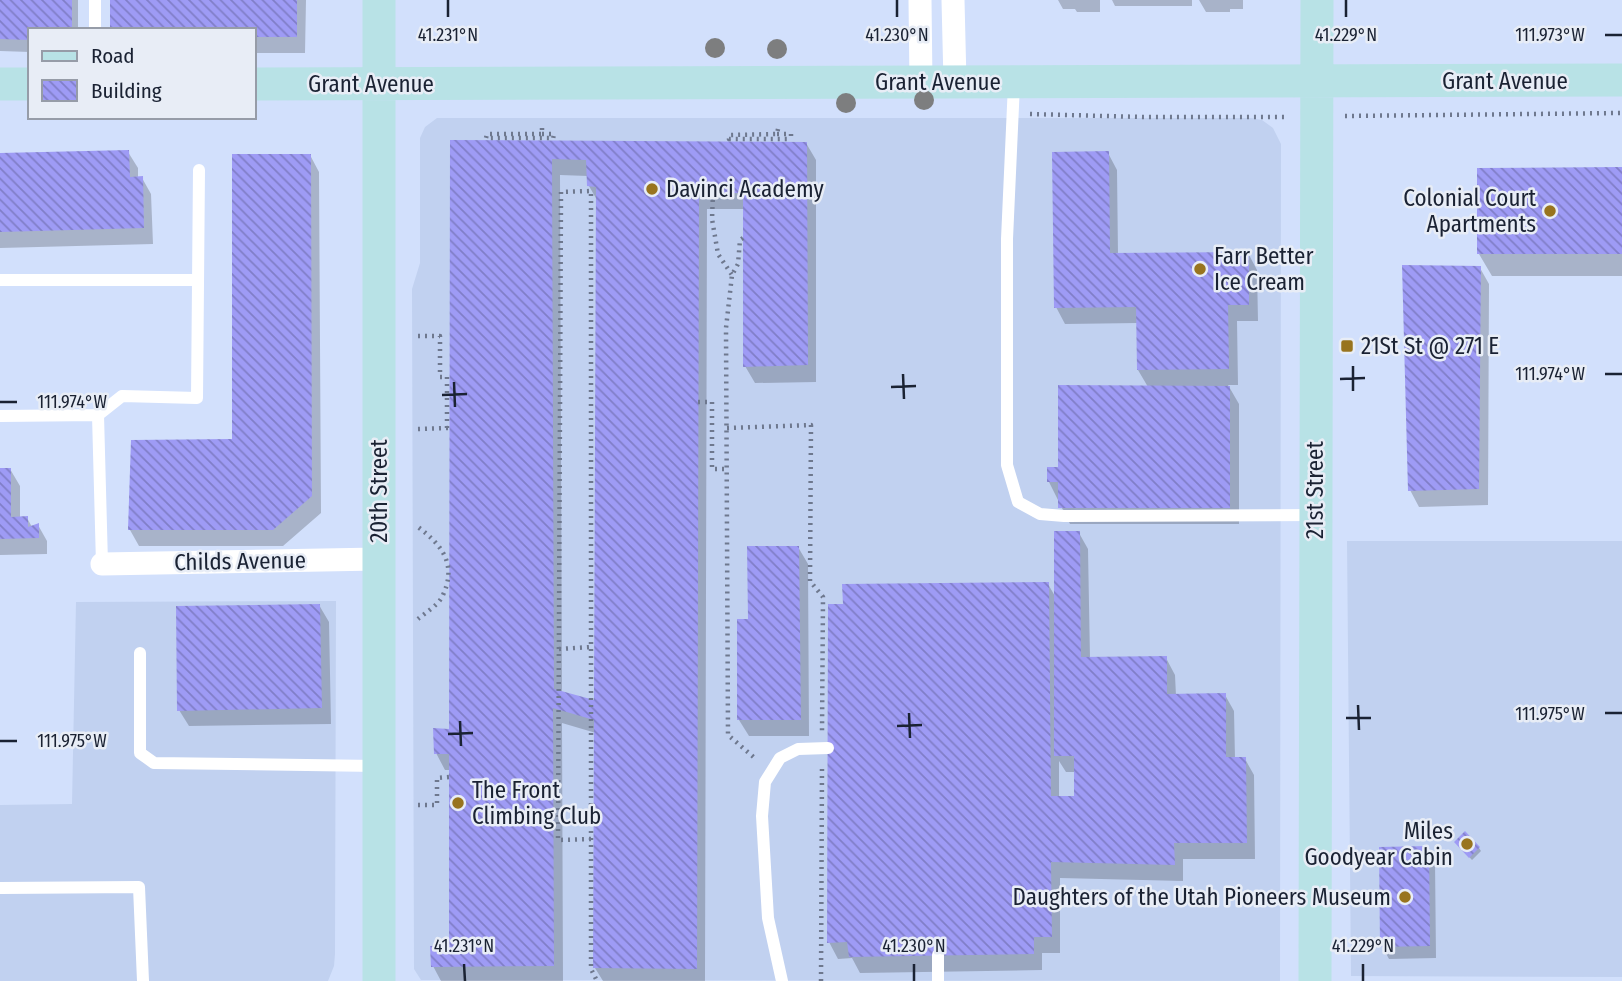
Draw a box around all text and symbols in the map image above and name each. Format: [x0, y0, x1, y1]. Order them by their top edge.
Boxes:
text: 41.231°N [418, 24, 478, 46]
text: 41.230°N [865, 24, 929, 46]
text: 41.229°N [1315, 24, 1377, 46]
text: 111.973°W [1515, 24, 1585, 46]
legend [28, 28, 256, 119]
text: Road [91, 43, 135, 69]
street label: Grant Avenue [1442, 67, 1568, 95]
street label: Grant Avenue [875, 68, 1001, 96]
street label: Grant Avenue [308, 70, 434, 98]
text: Building [91, 78, 162, 104]
place label: Davinci Academy [666, 175, 824, 203]
marker: Davinci Academy [644, 181, 660, 197]
place label: Colonial Court Apartments [1403, 184, 1536, 238]
marker: Colonial Court Apartments [1542, 203, 1558, 219]
place label: Farr Better Ice Cream [1214, 242, 1313, 296]
marker: Farr Better Ice Cream [1192, 261, 1208, 277]
place label: 21St St @ 271 E [1361, 332, 1499, 360]
marker: 21St St @ 271 E [1339, 338, 1355, 354]
text: 111.974°W [1515, 363, 1585, 385]
text: 111.974°W [37, 391, 107, 413]
street label: 20th Street [365, 439, 393, 543]
street label: 21st Street [1301, 441, 1329, 539]
street label: Childs Avenue [174, 546, 306, 576]
text: 111.975°W [1515, 703, 1585, 725]
text: 111.975°W [37, 730, 107, 752]
place label: The Front Climbing Club [472, 776, 601, 830]
marker: The Front Climbing Club [450, 795, 466, 811]
place label: Miles Goodyear Cabin [1304, 817, 1453, 871]
marker: Miles Goodyear Cabin [1459, 836, 1475, 852]
place label: Daughters of the Utah Pioneers Museum [1013, 883, 1391, 911]
marker: Daughters of the Utah Pioneers Museum [1397, 889, 1413, 905]
text: 41.231°N [434, 935, 494, 957]
text: 41.230°N [882, 935, 946, 957]
text: 41.229°N [1332, 935, 1394, 957]

